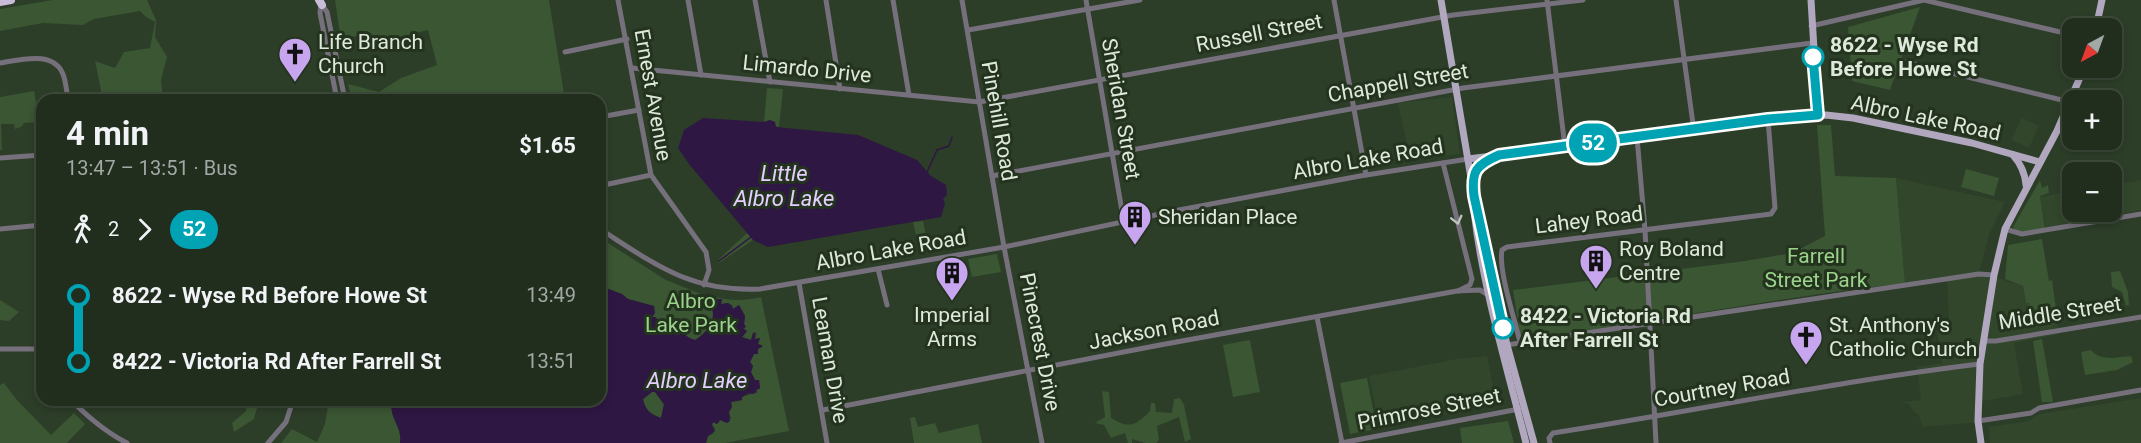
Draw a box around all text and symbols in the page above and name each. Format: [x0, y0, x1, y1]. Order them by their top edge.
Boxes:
street label: Russell Street [1194, 9, 1324, 57]
north arrow [2062, 18, 2122, 78]
map controls [2062, 18, 2122, 222]
street label: Ernest Avenue [630, 27, 676, 163]
place label: Life Branch Church [318, 30, 423, 78]
place label: 8622 - Wyse Rd Before Howe St [1830, 33, 1978, 81]
church icon: Life Branch Church [277, 36, 313, 83]
street label: Sheridan Street [1097, 37, 1145, 182]
marker: 8622 - Wyse Rd Before Howe St [1802, 46, 1824, 68]
street label: Limardo Drive [741, 50, 873, 88]
street label: Pinehill Road [977, 59, 1021, 183]
street label: Chappell Street [1326, 59, 1470, 107]
street label: Albro Lake Road [1849, 90, 2003, 146]
button: + [2062, 90, 2122, 150]
text: 4 min [66, 114, 149, 153]
line badge: 52 [1566, 124, 1620, 162]
text: 52 [1581, 131, 1605, 155]
text: $1.65 [519, 133, 576, 158]
street label: Albro Lake Road [1291, 134, 1445, 184]
text: 13:47 – 13:51 · Bus [66, 156, 238, 180]
water label: Little Albro Lake [733, 161, 834, 211]
button: − [2062, 162, 2122, 222]
building icon: Sheridan Place [1117, 199, 1153, 246]
street label: Lahey Road [1534, 201, 1644, 239]
place label: Sheridan Place [1158, 205, 1297, 229]
icon: walk [66, 213, 99, 246]
icon: forward [128, 213, 161, 246]
one-way arrow [1450, 214, 1463, 224]
text: 2 [108, 217, 119, 241]
text: 52 [182, 217, 206, 241]
street label: Albro Lake Road [814, 225, 968, 275]
place label: Roy Boland Centre [1619, 237, 1724, 285]
building icon: Roy Boland Centre [1578, 243, 1614, 290]
park label: Farrell Street Park [1765, 244, 1868, 292]
building icon: Imperial Arms [934, 255, 970, 302]
street label: Pinecrest Drive [1015, 271, 1065, 413]
text: 8622 - Wyse Rd Before Howe St [112, 283, 427, 308]
text: 13:49 [526, 283, 576, 307]
park label: Albro Lake Park [645, 289, 737, 337]
street label: Middle Street [1997, 291, 2123, 335]
street label: Leaman Drive [807, 295, 853, 425]
place label: Imperial Arms [914, 303, 990, 351]
place label: 8422 - Victoria Rd After Farrell St [1520, 304, 1691, 352]
street label: Jackson Road [1087, 306, 1221, 354]
place label: St. Anthony's Catholic Church [1829, 313, 1977, 361]
marker: 8422 - Victoria Rd After Farrell St [1492, 317, 1514, 339]
church icon: St. Anthony's Catholic Church [1788, 319, 1824, 366]
text: 8422 - Victoria Rd After Farrell St [112, 349, 441, 374]
text: 13:51 [526, 349, 576, 373]
street label: Courtney Road [1652, 364, 1792, 412]
water label: Albro Lake [646, 368, 747, 393]
street label: Primrose Street [1355, 383, 1503, 435]

